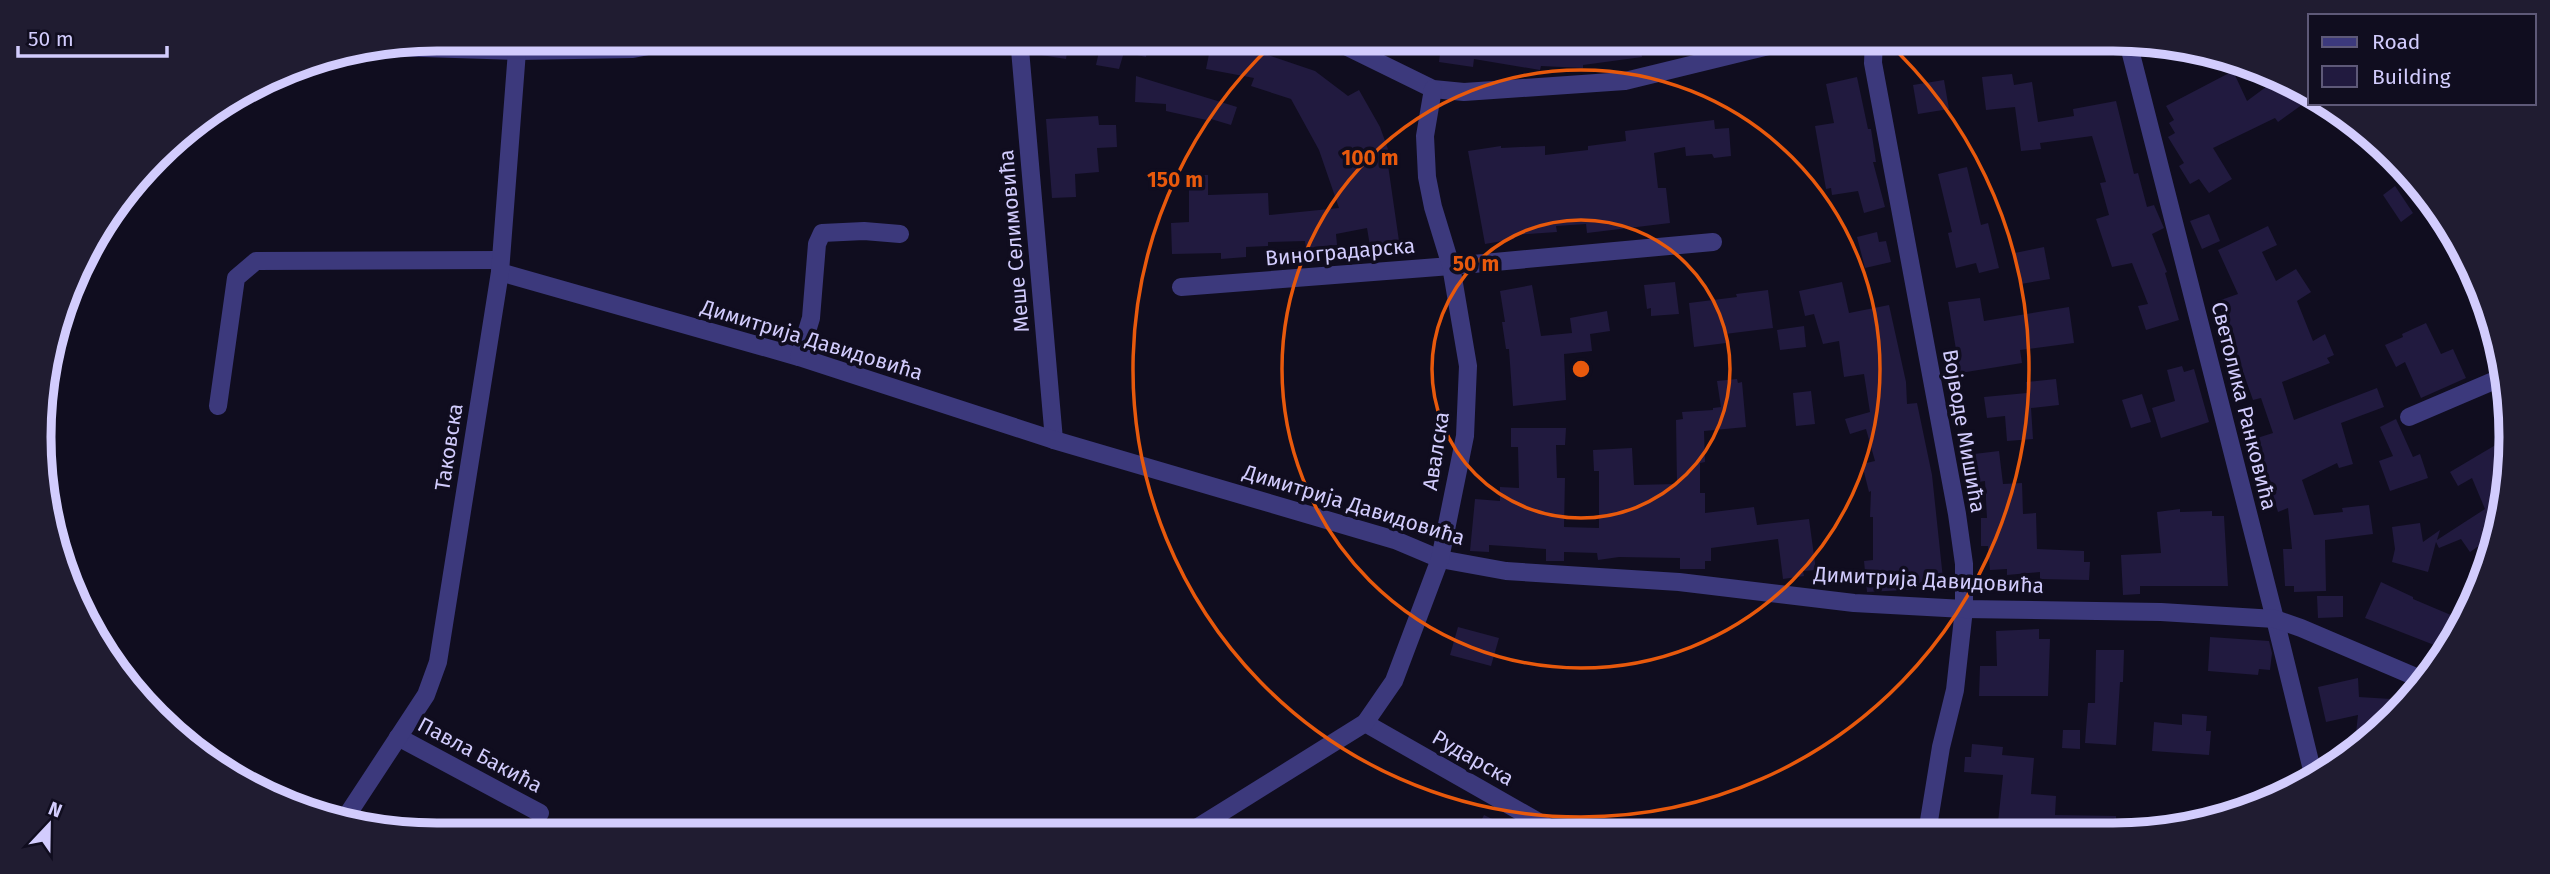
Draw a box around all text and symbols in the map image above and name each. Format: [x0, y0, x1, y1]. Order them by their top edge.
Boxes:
scale bar [18, 14, 166, 58]
legend [2308, 14, 2536, 105]
text: 50 m [28, 26, 74, 52]
text: Road [2372, 29, 2420, 55]
text: Building [2372, 64, 2451, 90]
text: 100 m [1341, 145, 1399, 171]
street label: Меше Селимовића [993, 148, 1035, 334]
text: 150 m [1147, 167, 1203, 193]
street label: Виноградарска [1264, 232, 1416, 272]
text: 50 m [1453, 251, 1499, 277]
street label: Димитрија Давидовића [697, 294, 926, 386]
street label: Светолика Ранковића [2206, 299, 2282, 513]
street label: Војводе Мишића [1937, 347, 1991, 515]
centre of rings [1569, 357, 1593, 381]
street label: Таковска [429, 402, 469, 492]
street label: Авалска [1417, 410, 1455, 492]
street label: Димитрија Давидовића [1239, 459, 1468, 551]
street label: Димитрија Давидовића [1812, 561, 2045, 599]
street label: Павла Бакића [413, 711, 547, 799]
street label: Рударска [1428, 724, 1518, 792]
north arrow [14, 790, 84, 860]
text: N [45, 797, 65, 823]

